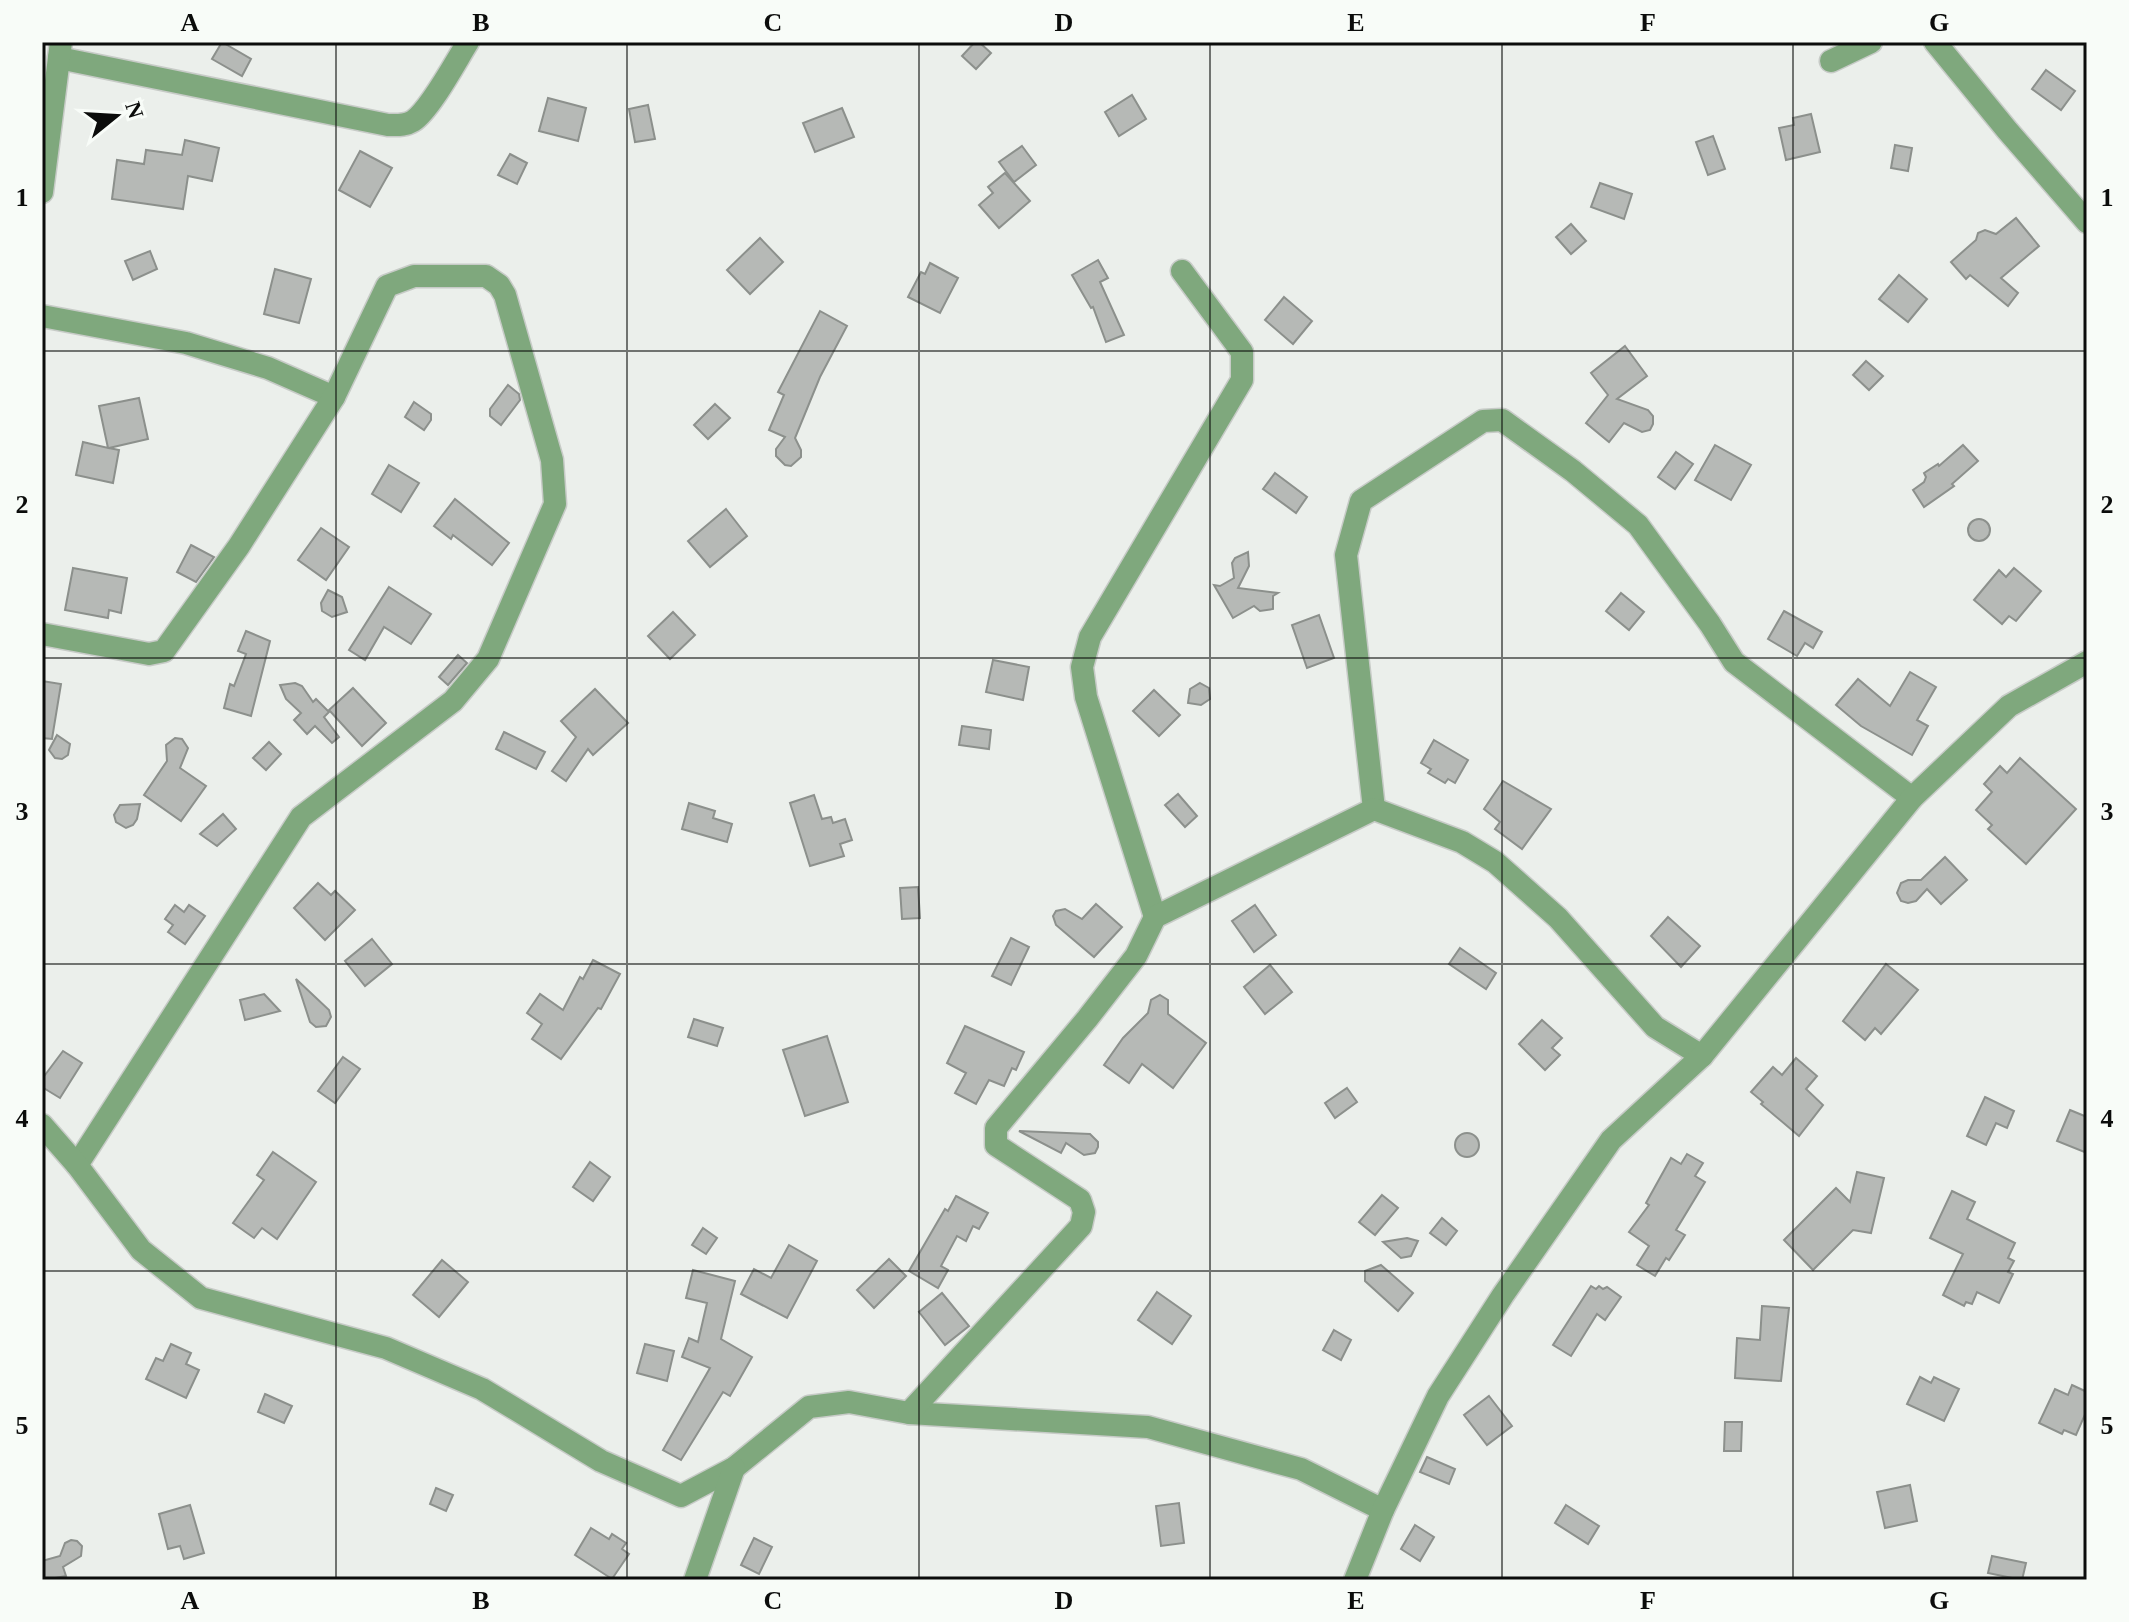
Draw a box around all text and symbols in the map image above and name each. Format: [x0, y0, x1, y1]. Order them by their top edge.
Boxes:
text: A [181, 8, 200, 37]
text: B [472, 8, 490, 37]
text: C [764, 8, 782, 37]
text: D [1055, 8, 1073, 37]
text: E [1347, 8, 1365, 37]
text: F [1640, 8, 1656, 37]
text: G [1929, 8, 1949, 37]
north arrow [76, 76, 156, 156]
text: N [120, 99, 149, 121]
text: 1 [16, 183, 29, 212]
text: 1 [2101, 183, 2114, 212]
text: 2 [16, 490, 29, 519]
text: 2 [2101, 490, 2114, 519]
text: 3 [16, 797, 29, 826]
text: 3 [2101, 797, 2114, 826]
text: 4 [16, 1104, 29, 1133]
text: 4 [2101, 1104, 2114, 1133]
text: 5 [16, 1411, 29, 1440]
text: 5 [2101, 1411, 2114, 1440]
text: A [181, 1586, 200, 1615]
text: B [472, 1586, 490, 1615]
text: C [764, 1586, 782, 1615]
text: D [1055, 1586, 1073, 1615]
text: E [1347, 1586, 1365, 1615]
text: F [1640, 1586, 1656, 1615]
text: G [1929, 1586, 1949, 1615]

